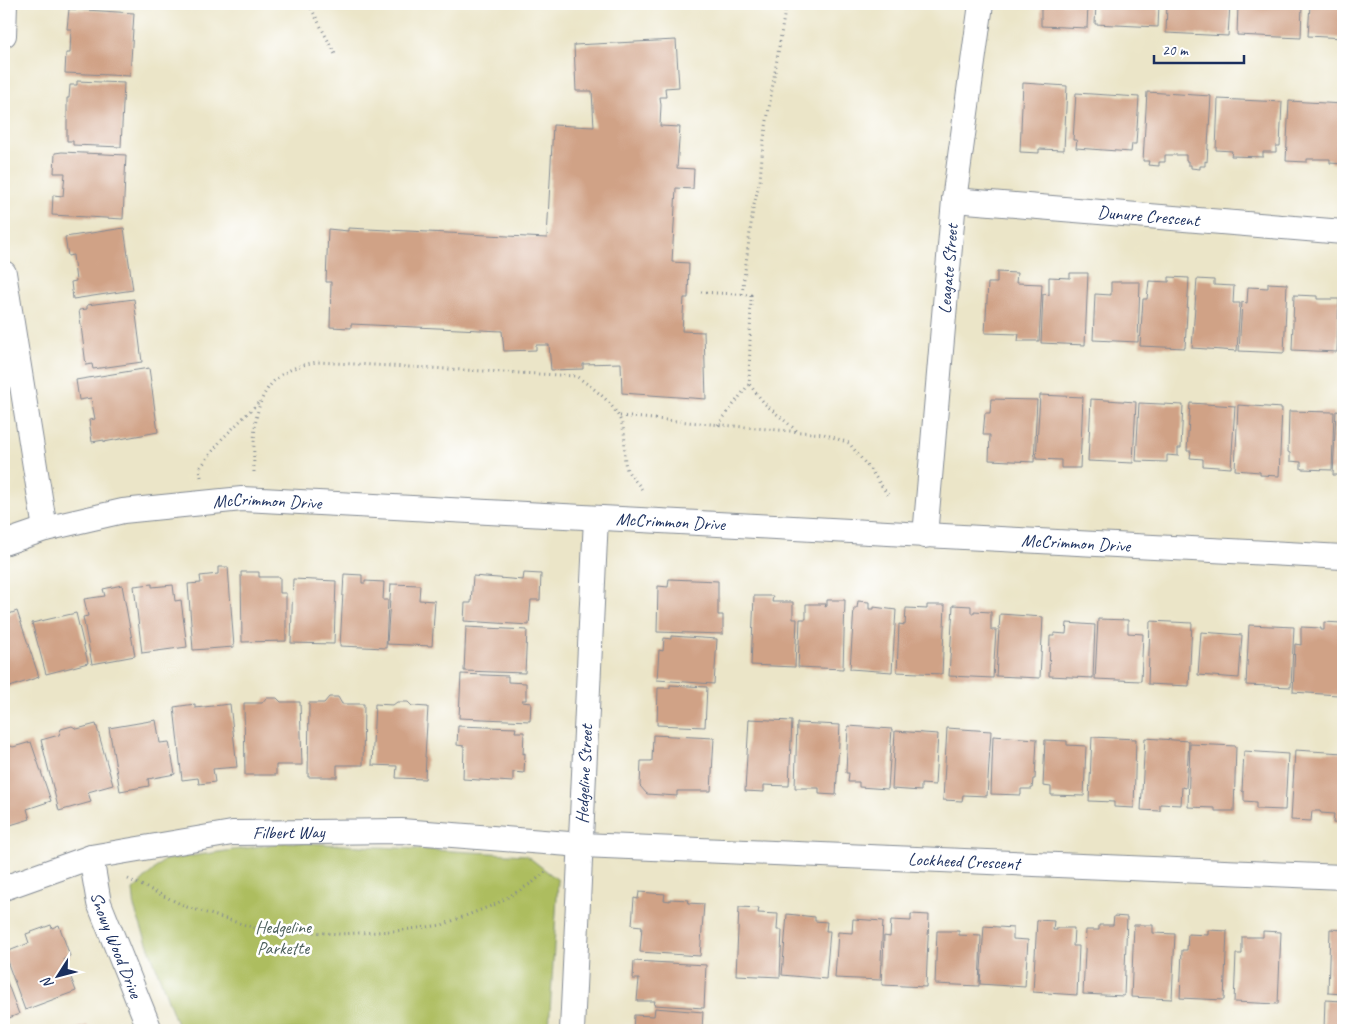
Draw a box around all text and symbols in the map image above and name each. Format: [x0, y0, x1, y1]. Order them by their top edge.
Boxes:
scale bar [1154, 32, 1244, 64]
text: 20 m [1162, 41, 1189, 60]
street label: Dunure Crescent [1097, 201, 1202, 231]
street label: Leagate Street [933, 221, 963, 315]
street label: McCrimmon Drive [212, 488, 323, 514]
street label: McCrimmon Drive [615, 508, 727, 535]
street label: McCrimmon Drive [1021, 529, 1132, 557]
street label: Hedgeline Street [571, 722, 597, 824]
street label: Filbert Way [253, 821, 326, 844]
street label: Lockheed Crescent [907, 848, 1023, 875]
street label: Snowy Wood Drive [86, 891, 147, 1002]
park label: Hedgeline Parkette [255, 916, 312, 959]
north arrow [32, 952, 82, 1002]
text: N [37, 973, 57, 992]

